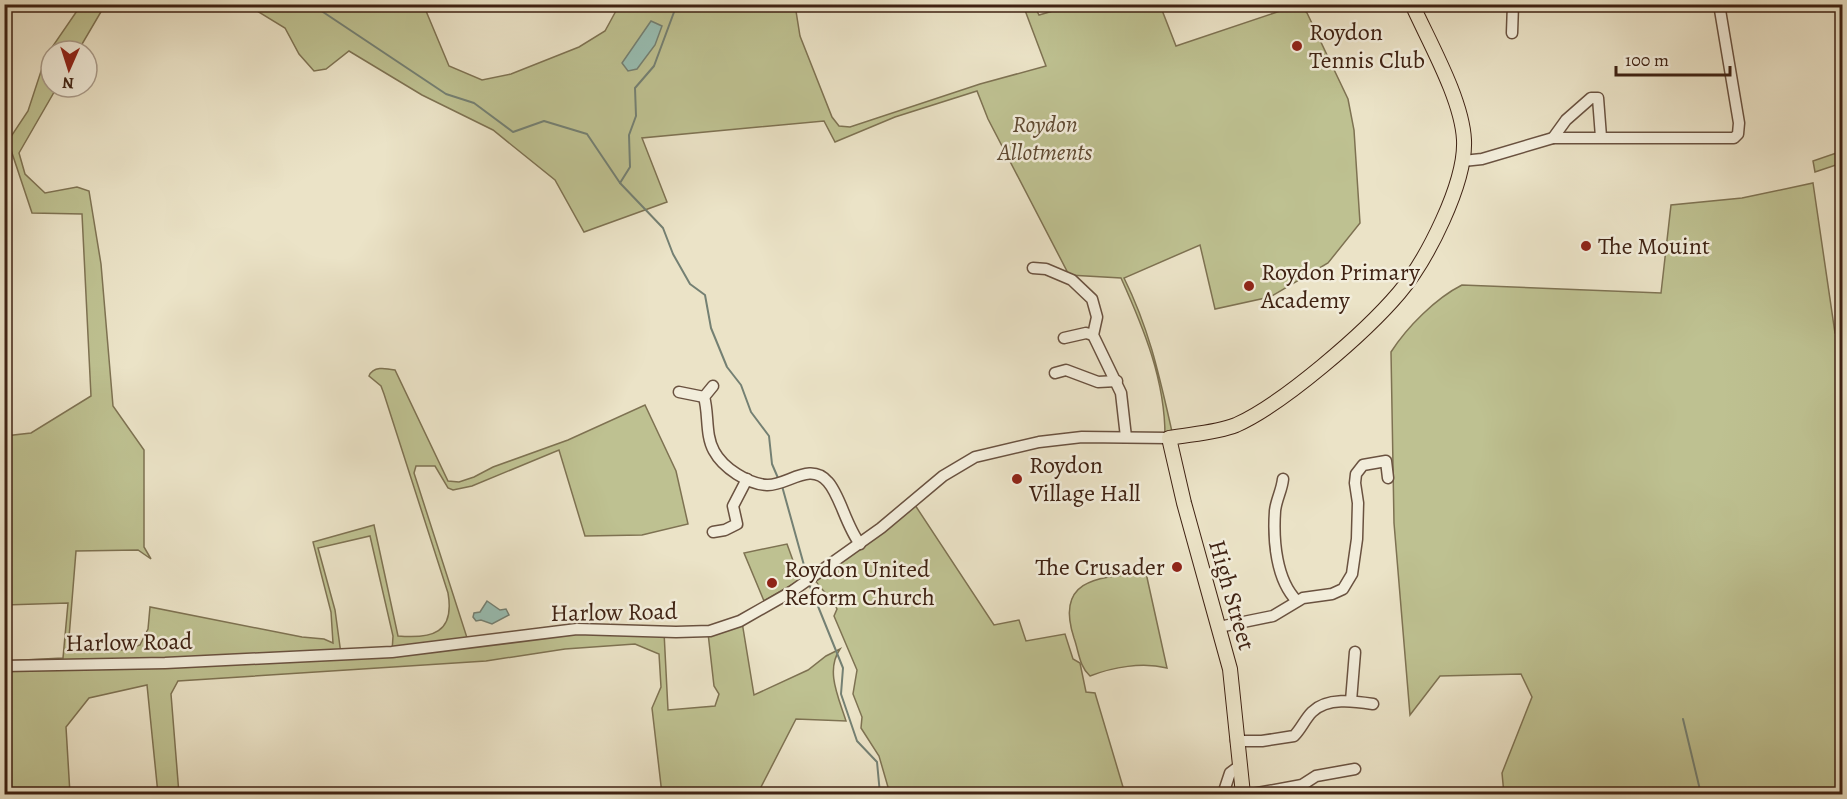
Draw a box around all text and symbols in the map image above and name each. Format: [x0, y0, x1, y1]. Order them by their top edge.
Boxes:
place label: Roydon Tennis Club [1309, 16, 1425, 76]
north arrow [39, 39, 99, 99]
marker: Roydon Tennis Club [1290, 39, 1304, 53]
scale bar [1616, 39, 1730, 77]
text: 100 m [1625, 48, 1669, 72]
text: N [62, 72, 75, 94]
park label: Roydon Allotments [996, 108, 1092, 168]
place label: The Mouint [1598, 230, 1710, 262]
marker: The Mouint [1579, 239, 1593, 253]
place label: Roydon Primary Academy [1260, 256, 1420, 316]
marker: Roydon Primary Academy [1242, 279, 1256, 293]
place label: Roydon Village Hall [1028, 449, 1141, 509]
marker: Roydon Village Hall [1010, 472, 1024, 486]
street label: High Street [1201, 536, 1263, 654]
place label: The Crusader [1035, 551, 1165, 583]
place label: Roydon United Reform Church [784, 553, 935, 613]
marker: The Crusader [1170, 560, 1184, 574]
marker: Roydon United Reform Church [765, 576, 779, 590]
street label: Harlow Road [550, 595, 678, 629]
street label: Harlow Road [65, 625, 193, 659]

